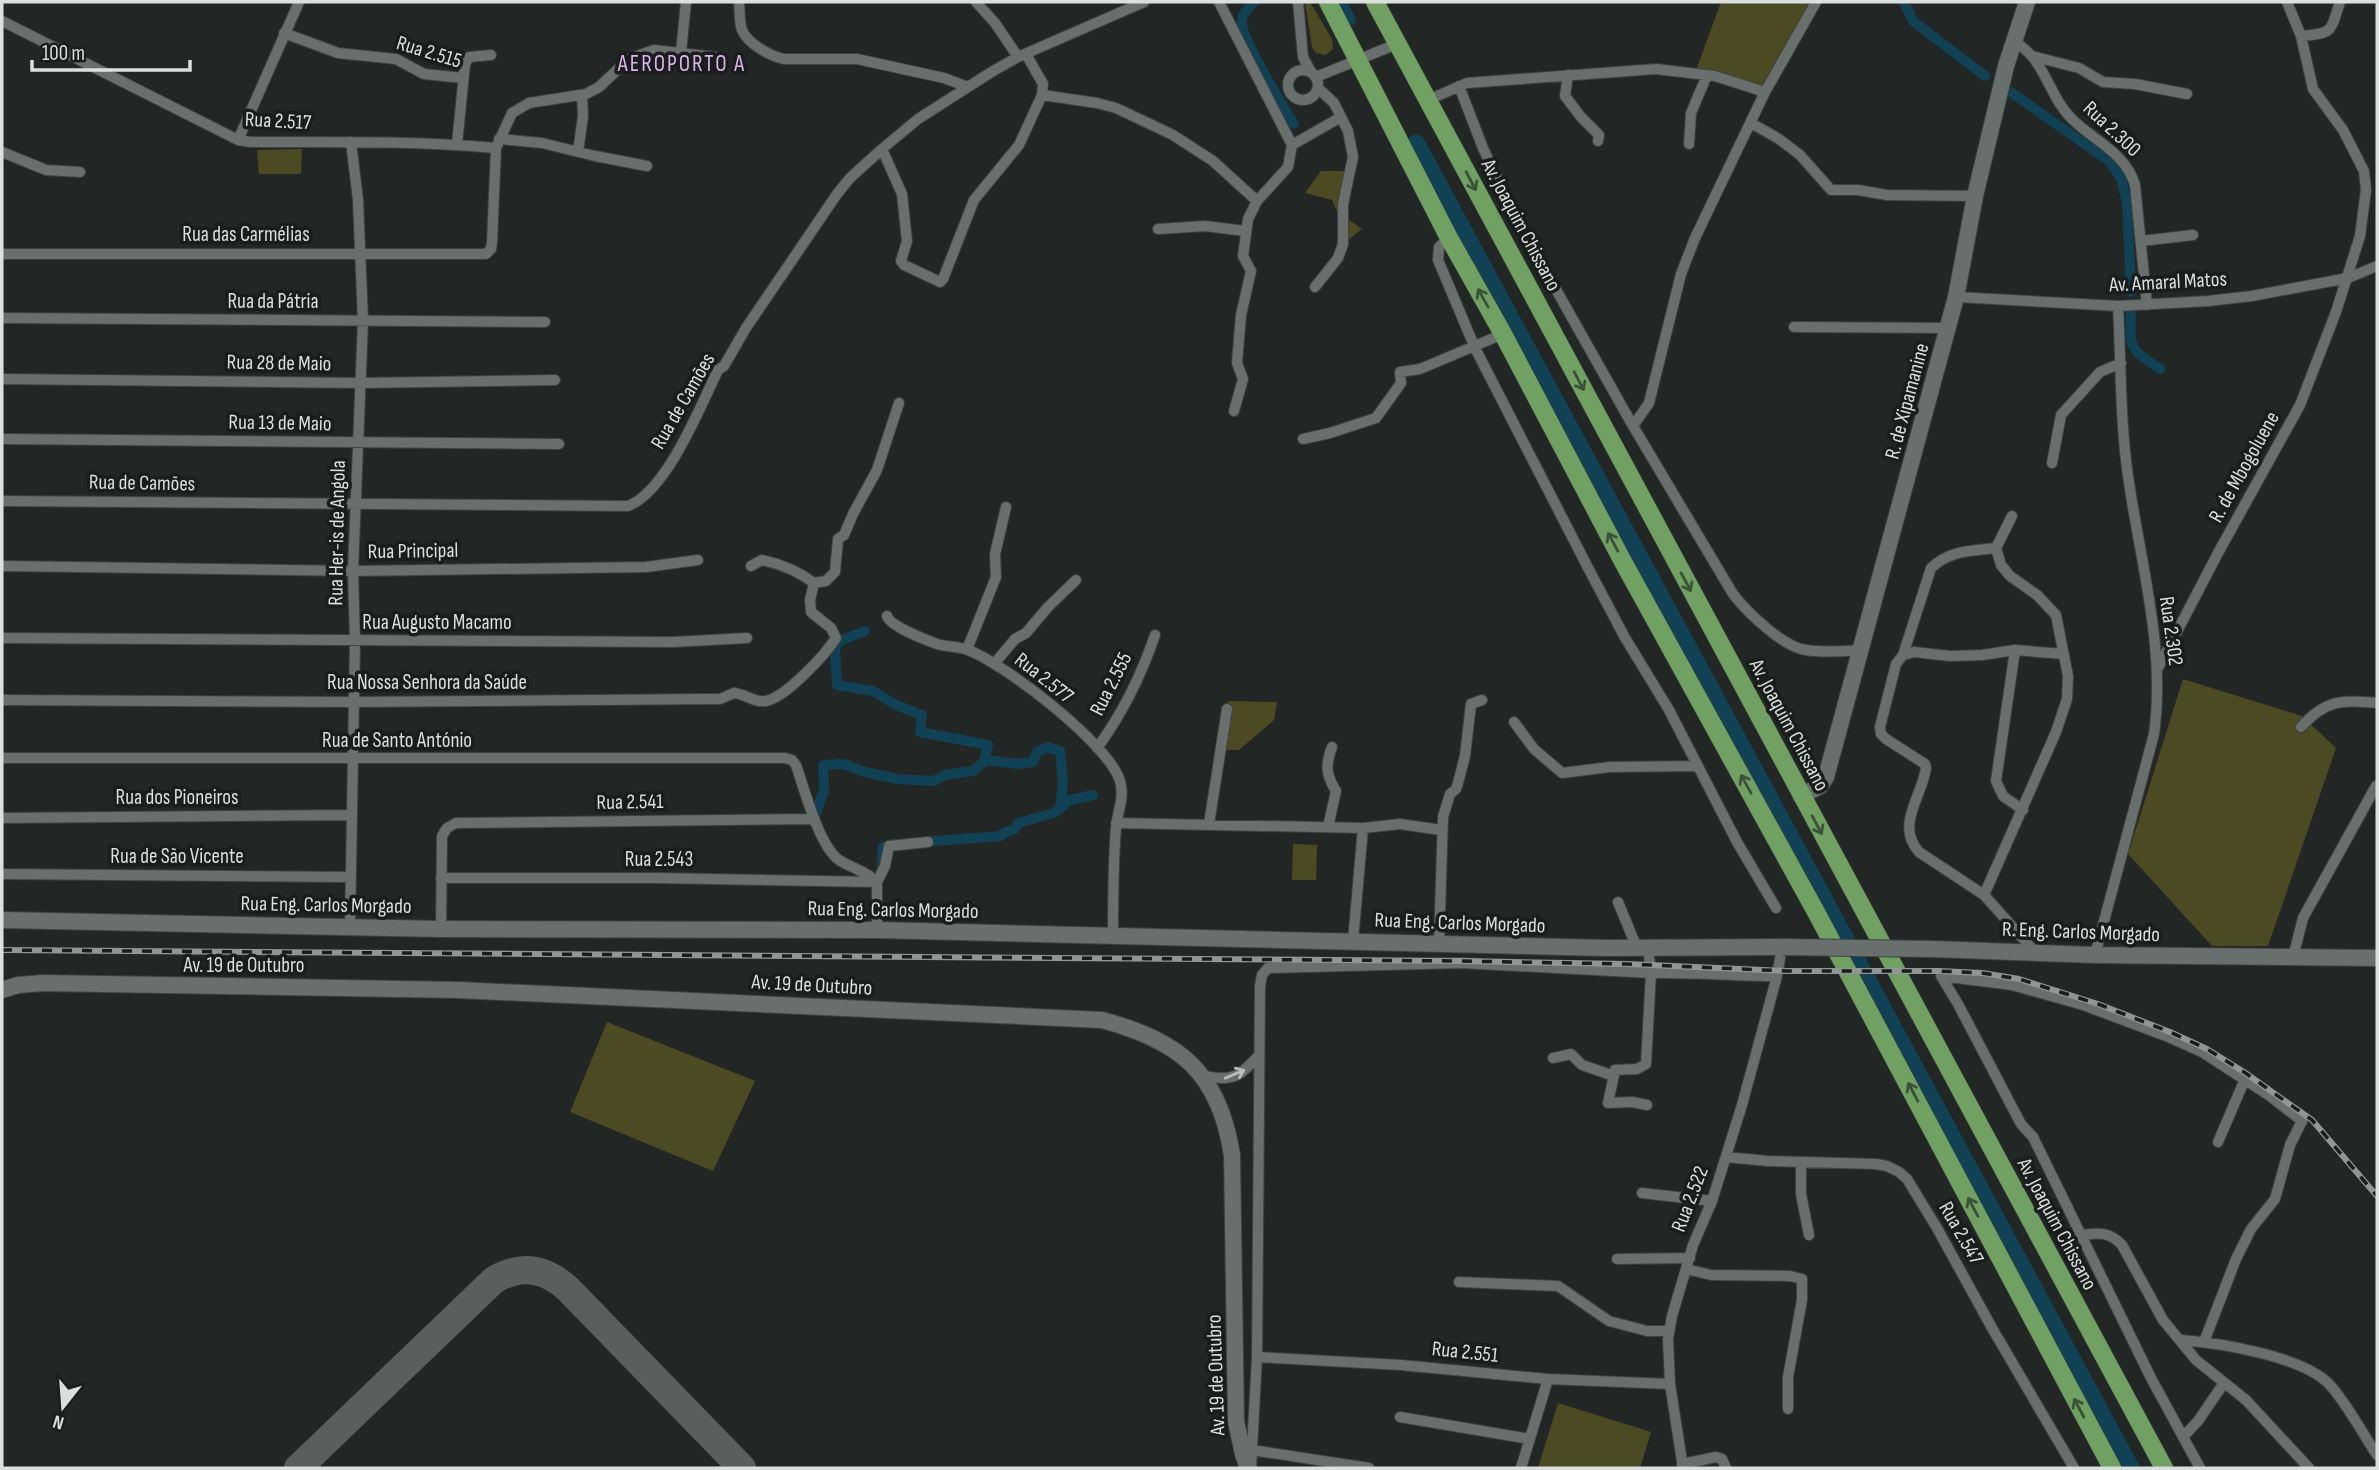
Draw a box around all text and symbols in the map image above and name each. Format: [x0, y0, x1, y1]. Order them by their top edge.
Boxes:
scale bar [32, 28, 189, 72]
street label: Rua 2.515 [393, 30, 465, 74]
text: 100 m [42, 41, 85, 66]
district label: AEROPORTO A [617, 50, 746, 78]
street label: Rua 2.300 [2078, 96, 2146, 162]
street label: Rua 2.517 [244, 107, 312, 135]
street label: Av. Joaquim Chissano [1475, 154, 1566, 295]
one-way arrow [1464, 170, 1478, 190]
street label: Rua das Carmélias [182, 222, 310, 247]
street label: Av. Amaral Matos [2107, 266, 2228, 298]
one-way arrow [1476, 288, 1490, 308]
street label: Rua da Pátria [227, 289, 319, 314]
street label: R. de Xipamanine [1880, 340, 1934, 462]
street label: Rua de Camões [646, 349, 720, 453]
street label: Rua 28 de Maio [226, 350, 332, 376]
one-way arrow [1572, 370, 1586, 391]
street label: R. de Mbogoluene [2203, 407, 2285, 527]
street label: Rua 13 de Maio [228, 410, 332, 436]
street label: Rua Her-is de Angola [323, 460, 351, 606]
street label: Rua de Camões [89, 470, 195, 496]
one-way arrow [1605, 532, 1619, 553]
street label: Rua Principal [367, 538, 459, 564]
one-way arrow [1680, 571, 1693, 592]
street label: Rua 2.302 [2154, 595, 2188, 667]
street label: Rua Augusto Macamo [362, 610, 512, 635]
street label: Rua 2.577 [1010, 647, 1079, 709]
street label: Rua 2.555 [1084, 648, 1138, 720]
street label: Av. Joaquim Chissano [1743, 654, 1834, 795]
street label: Rua Nossa Senhora da Saúde [327, 670, 527, 695]
street label: Rua de Santo António [322, 728, 472, 753]
one-way arrow [1739, 774, 1752, 795]
street label: Rua dos Pioneiros [115, 785, 239, 810]
street label: Rua 2.541 [596, 789, 664, 815]
one-way arrow [1810, 815, 1824, 835]
street label: Rua de São Vicente [110, 844, 244, 869]
street label: Rua 2.543 [625, 847, 693, 872]
street label: Rua Eng. Carlos Morgado [240, 891, 412, 919]
street label: Rua Eng. Carlos Morgado [807, 896, 979, 924]
street label: Rua Eng. Carlos Morgado [1374, 908, 1546, 938]
street label: R. Eng. Carlos Morgado [2002, 917, 2160, 947]
street label: Av. 19 de Outubro [183, 953, 304, 978]
street label: Av. 19 de Outubro [750, 969, 873, 1001]
one-way arrow [1224, 1067, 1245, 1080]
one-way arrow [1905, 1082, 1919, 1103]
street label: Av. Joaquim Chissano [2011, 1153, 2102, 1294]
street label: Rua 2.522 [1666, 1163, 1714, 1235]
street label: Rua 2.547 [1933, 1197, 1989, 1269]
one-way arrow [1965, 1197, 1979, 1218]
street label: Av. 19 de Outubro [1201, 1314, 1231, 1437]
street label: Rua 2.551 [1431, 1336, 1500, 1368]
north arrow [28, 1372, 98, 1442]
one-way arrow [2072, 1398, 2085, 1419]
text: N [50, 1409, 67, 1434]

